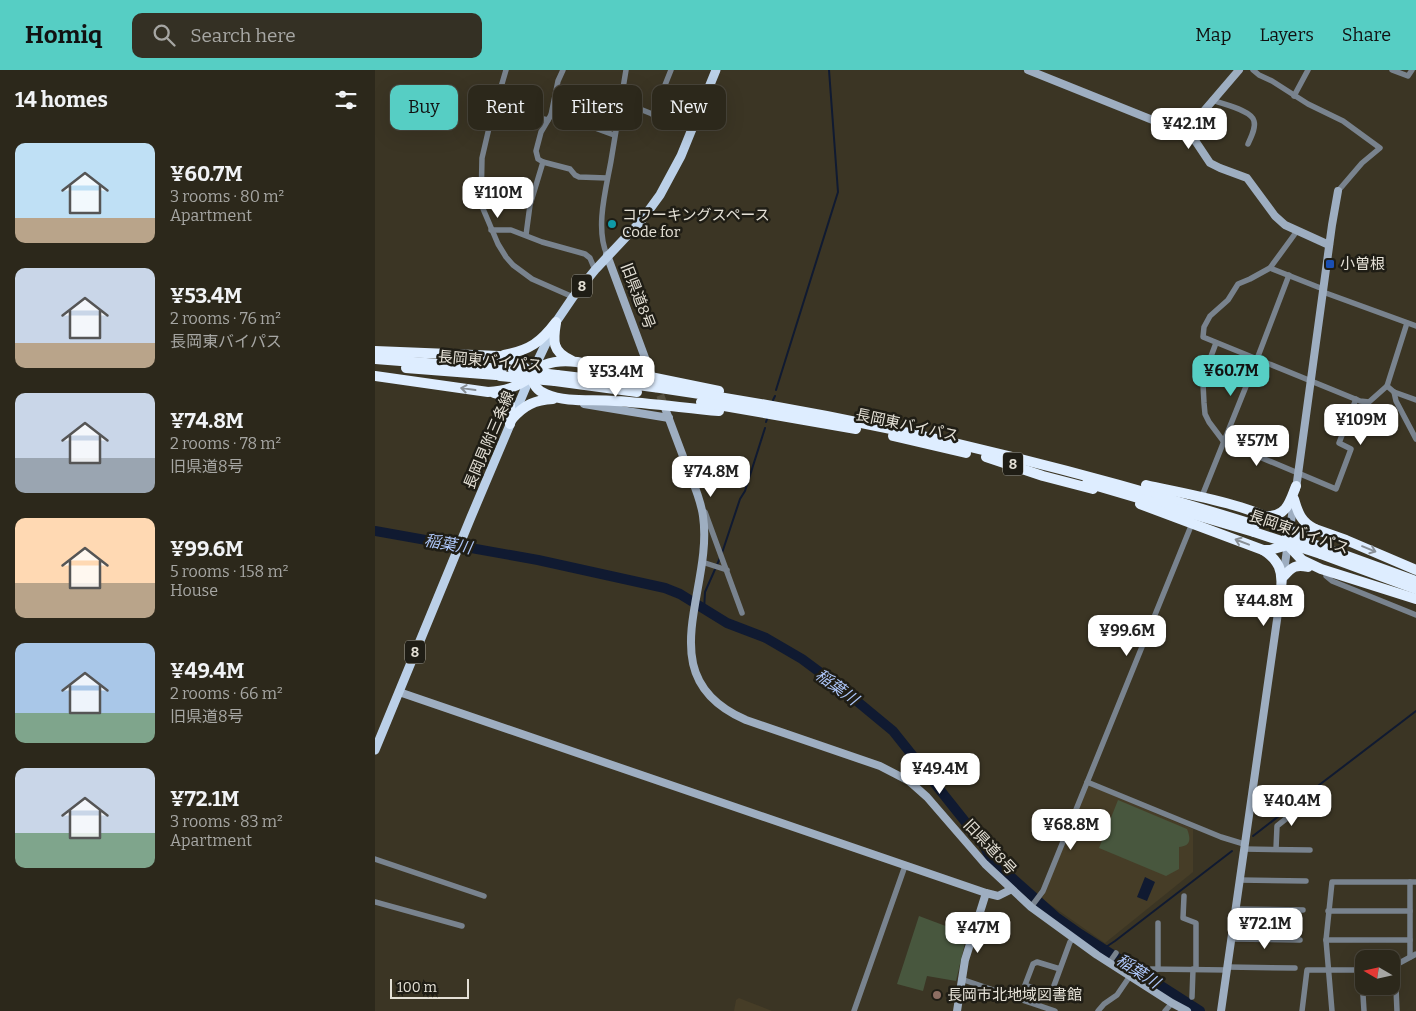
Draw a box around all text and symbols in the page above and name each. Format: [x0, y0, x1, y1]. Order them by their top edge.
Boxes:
search box [132, 13, 482, 58]
text: Homiq [25, 21, 102, 49]
icon: search [150, 21, 178, 49]
text: Search here [190, 24, 296, 47]
text: Map [1195, 24, 1231, 46]
text: Layers [1259, 24, 1314, 46]
text: Share [1342, 24, 1391, 46]
chip: Buy [390, 85, 458, 130]
chip: Rent [468, 85, 543, 130]
chip: Filters [553, 85, 642, 130]
chip: New [652, 85, 726, 130]
icon: filters [332, 86, 360, 114]
text: 14 homes [15, 87, 108, 113]
pin: ¥42.1M [1148, 108, 1230, 150]
text: ¥42.1M [1162, 114, 1216, 133]
text: ¥60.7M [170, 161, 243, 187]
icon: home [55, 163, 115, 223]
pin: ¥110M [463, 176, 533, 219]
text: ¥110M [473, 183, 523, 202]
text: 3 rooms · 80 m² [170, 187, 284, 206]
text: Apartment [170, 206, 252, 225]
place label: コワーキングスペース Code for [622, 206, 770, 241]
marker: コワーキングスペース Code for [606, 218, 618, 230]
place label: 小曽根 [1340, 255, 1385, 273]
marker: 小曽根 [1324, 258, 1336, 270]
street label: 旧県道8号 [617, 261, 659, 331]
road number: 8 [572, 275, 592, 298]
text: ¥53.4M [170, 283, 242, 309]
icon: home [55, 288, 115, 348]
text: 2 rooms · 76 m² [170, 309, 281, 328]
text: 長岡東バイパス [170, 332, 282, 351]
street label: 長岡東バイパス [437, 347, 543, 375]
pin: ¥60.7M [1190, 354, 1272, 397]
pin: ¥53.4M [575, 356, 657, 398]
text: ¥60.7M [1203, 361, 1259, 380]
text: ¥53.4M [589, 362, 643, 381]
one-way arrow [461, 384, 477, 394]
street label: 長岡見附三条線 [460, 388, 518, 492]
pin: ¥109M [1326, 404, 1396, 446]
street label: 長岡東バイパス [854, 405, 960, 445]
text: ¥74.8M [170, 408, 244, 434]
text: ¥109M [1335, 410, 1387, 429]
icon: home [55, 413, 115, 473]
pin: ¥57M [1227, 424, 1287, 467]
text: ¥57M [1236, 431, 1278, 450]
text: 2 rooms · 78 m² [170, 434, 281, 453]
road number: 8 [1003, 452, 1023, 476]
pin: ¥74.8M [670, 456, 752, 498]
text: 旧県道8号 [170, 457, 244, 476]
text: ¥74.8M [683, 462, 739, 481]
street label: 長岡東バイパス [1247, 506, 1351, 558]
water label: 稲葉川 [423, 530, 475, 558]
text: ¥99.6M [170, 536, 243, 562]
one-way arrow [1235, 537, 1250, 546]
icon: home [55, 538, 115, 598]
one-way arrow [1361, 545, 1376, 555]
text: 5 rooms · 158 m² [170, 562, 288, 581]
text: House [170, 581, 218, 600]
pin: ¥44.8M [1223, 584, 1305, 627]
text: ¥44.8M [1235, 591, 1293, 610]
pin: ¥99.6M [1086, 614, 1168, 657]
text: ¥99.6M [1099, 621, 1155, 640]
road number: 8 [405, 640, 425, 664]
text: ¥49.4M [170, 658, 244, 684]
icon: home [55, 663, 115, 723]
water label: 稲葉川 [812, 665, 864, 710]
text: 2 rooms · 66 m² [170, 684, 283, 703]
text: 旧県道8号 [170, 707, 244, 726]
pin: ¥49.4M [899, 752, 981, 795]
text: ¥49.4M [912, 759, 968, 778]
pin: ¥40.4M [1251, 784, 1333, 827]
text: ¥72.1M [170, 786, 239, 812]
icon: home [55, 788, 115, 848]
text: ¥40.4M [1263, 791, 1321, 810]
pin: ¥68.8M [1030, 808, 1112, 851]
text: 3 rooms · 83 m² [170, 812, 283, 831]
text: ¥68.8M [1043, 815, 1099, 834]
street label: 旧県道8号 [960, 816, 1020, 878]
text: Apartment [170, 831, 252, 850]
pin: ¥72.1M [1224, 908, 1306, 950]
pin: ¥47M [948, 912, 1008, 954]
text: ¥72.1M [1239, 914, 1291, 933]
text: ¥47M [956, 918, 1000, 937]
water label: 稲葉川 [1113, 950, 1165, 993]
north arrow [1355, 950, 1400, 995]
map controls [1355, 950, 1400, 995]
scale bar [390, 976, 469, 999]
text: 100 m [397, 979, 437, 996]
place label: 長岡市北地域図書館 [947, 986, 1082, 1004]
marker: 長岡市北地域図書館 [931, 989, 943, 1001]

